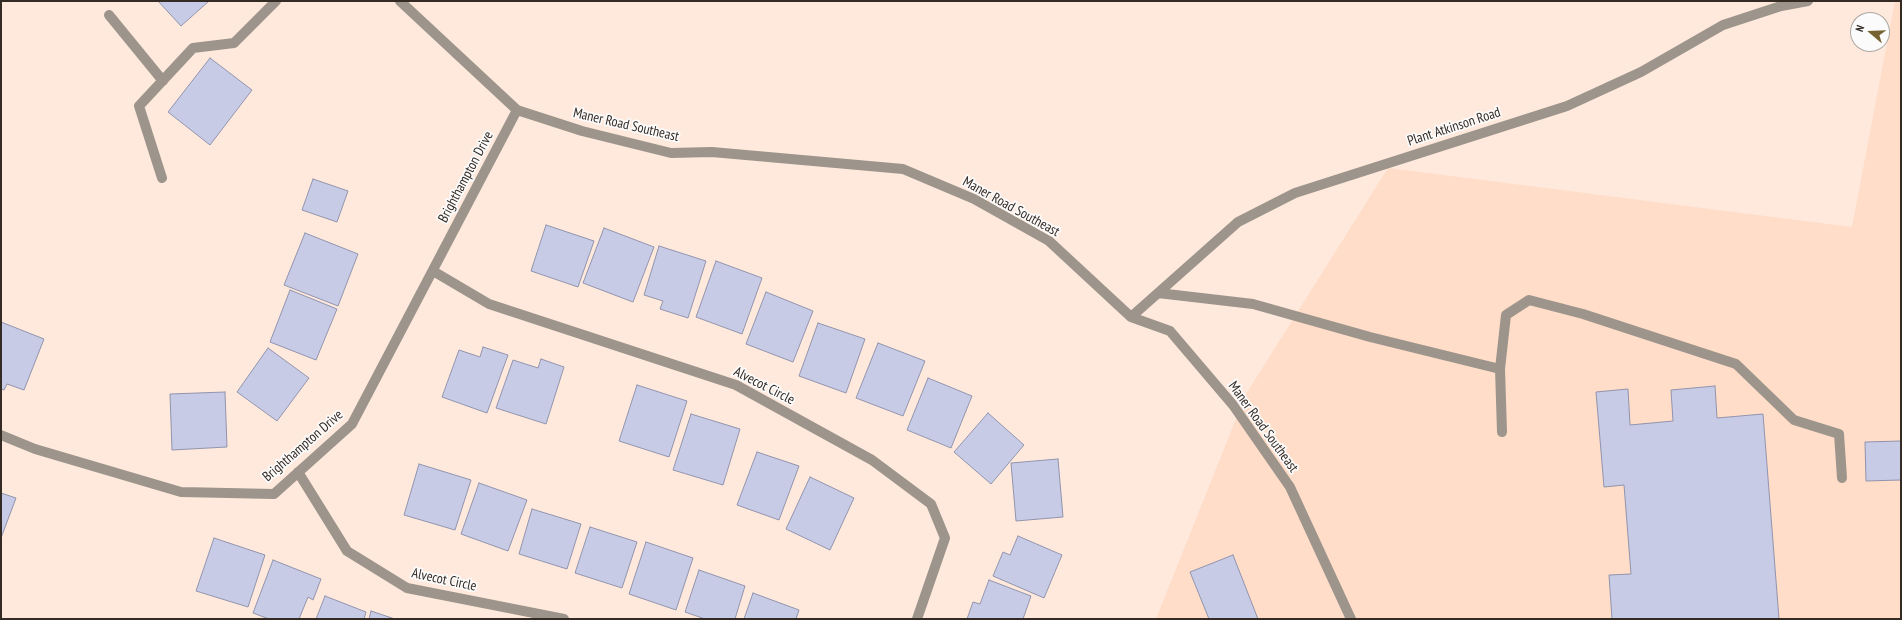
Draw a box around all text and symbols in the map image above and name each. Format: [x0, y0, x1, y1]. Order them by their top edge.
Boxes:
north arrow [1850, 12, 1890, 52]
text: N [1852, 23, 1867, 34]
street label: Plant Atkinson Road [1405, 104, 1503, 150]
street label: Maner Road Southeast [571, 105, 681, 145]
street label: Brighthampton Drive [435, 129, 497, 225]
street label: Maner Road Southeast [960, 173, 1062, 241]
street label: Alvecot Circle [731, 364, 797, 408]
street label: Maner Road Southeast [1224, 378, 1302, 476]
street label: Brighthampton Drive [259, 407, 347, 485]
street label: Alvecot Circle [410, 565, 478, 595]

